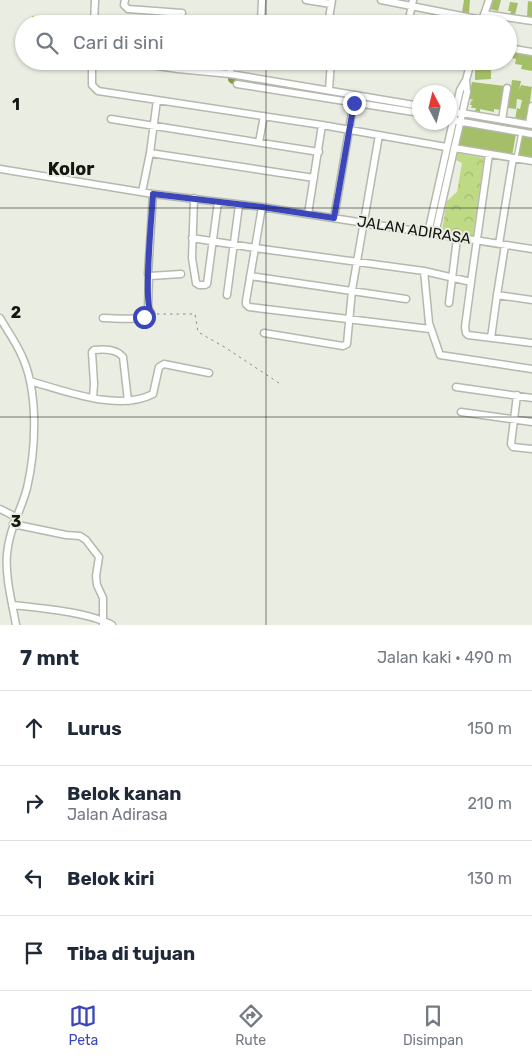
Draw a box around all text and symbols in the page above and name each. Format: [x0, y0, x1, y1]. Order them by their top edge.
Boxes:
search box [15, 15, 517, 70]
icon: search [33, 29, 61, 57]
text: Cari di sini [73, 31, 164, 54]
north arrow [412, 85, 457, 130]
route end [343, 92, 366, 115]
text: 1 [12, 95, 20, 114]
district label: Kolor [48, 158, 94, 180]
street label: JALAN ADIRASA [356, 212, 472, 248]
text: 2 [11, 303, 21, 322]
route start [133, 306, 156, 329]
text: 3 [11, 512, 21, 531]
text: 7 mnt [20, 645, 79, 670]
text: Jalan kaki · 490 m [377, 648, 512, 667]
icon: ahead [20, 714, 48, 742]
text: Lurus [67, 717, 122, 740]
text: 150 m [467, 719, 512, 738]
text: Belok kanan [67, 782, 182, 805]
icon: right [20, 789, 48, 817]
text: 210 m [467, 794, 512, 813]
text: Jalan Adirasa [67, 805, 168, 824]
icon: left [20, 864, 48, 892]
text: Belok kiri [67, 867, 154, 890]
text: 130 m [467, 869, 512, 888]
icon: arrive [20, 939, 48, 967]
text: Tiba di tujuan [67, 942, 195, 965]
tab: Peta [68, 1002, 98, 1049]
tab: Rute [235, 1002, 266, 1049]
tab: Disimpan [403, 1002, 464, 1049]

